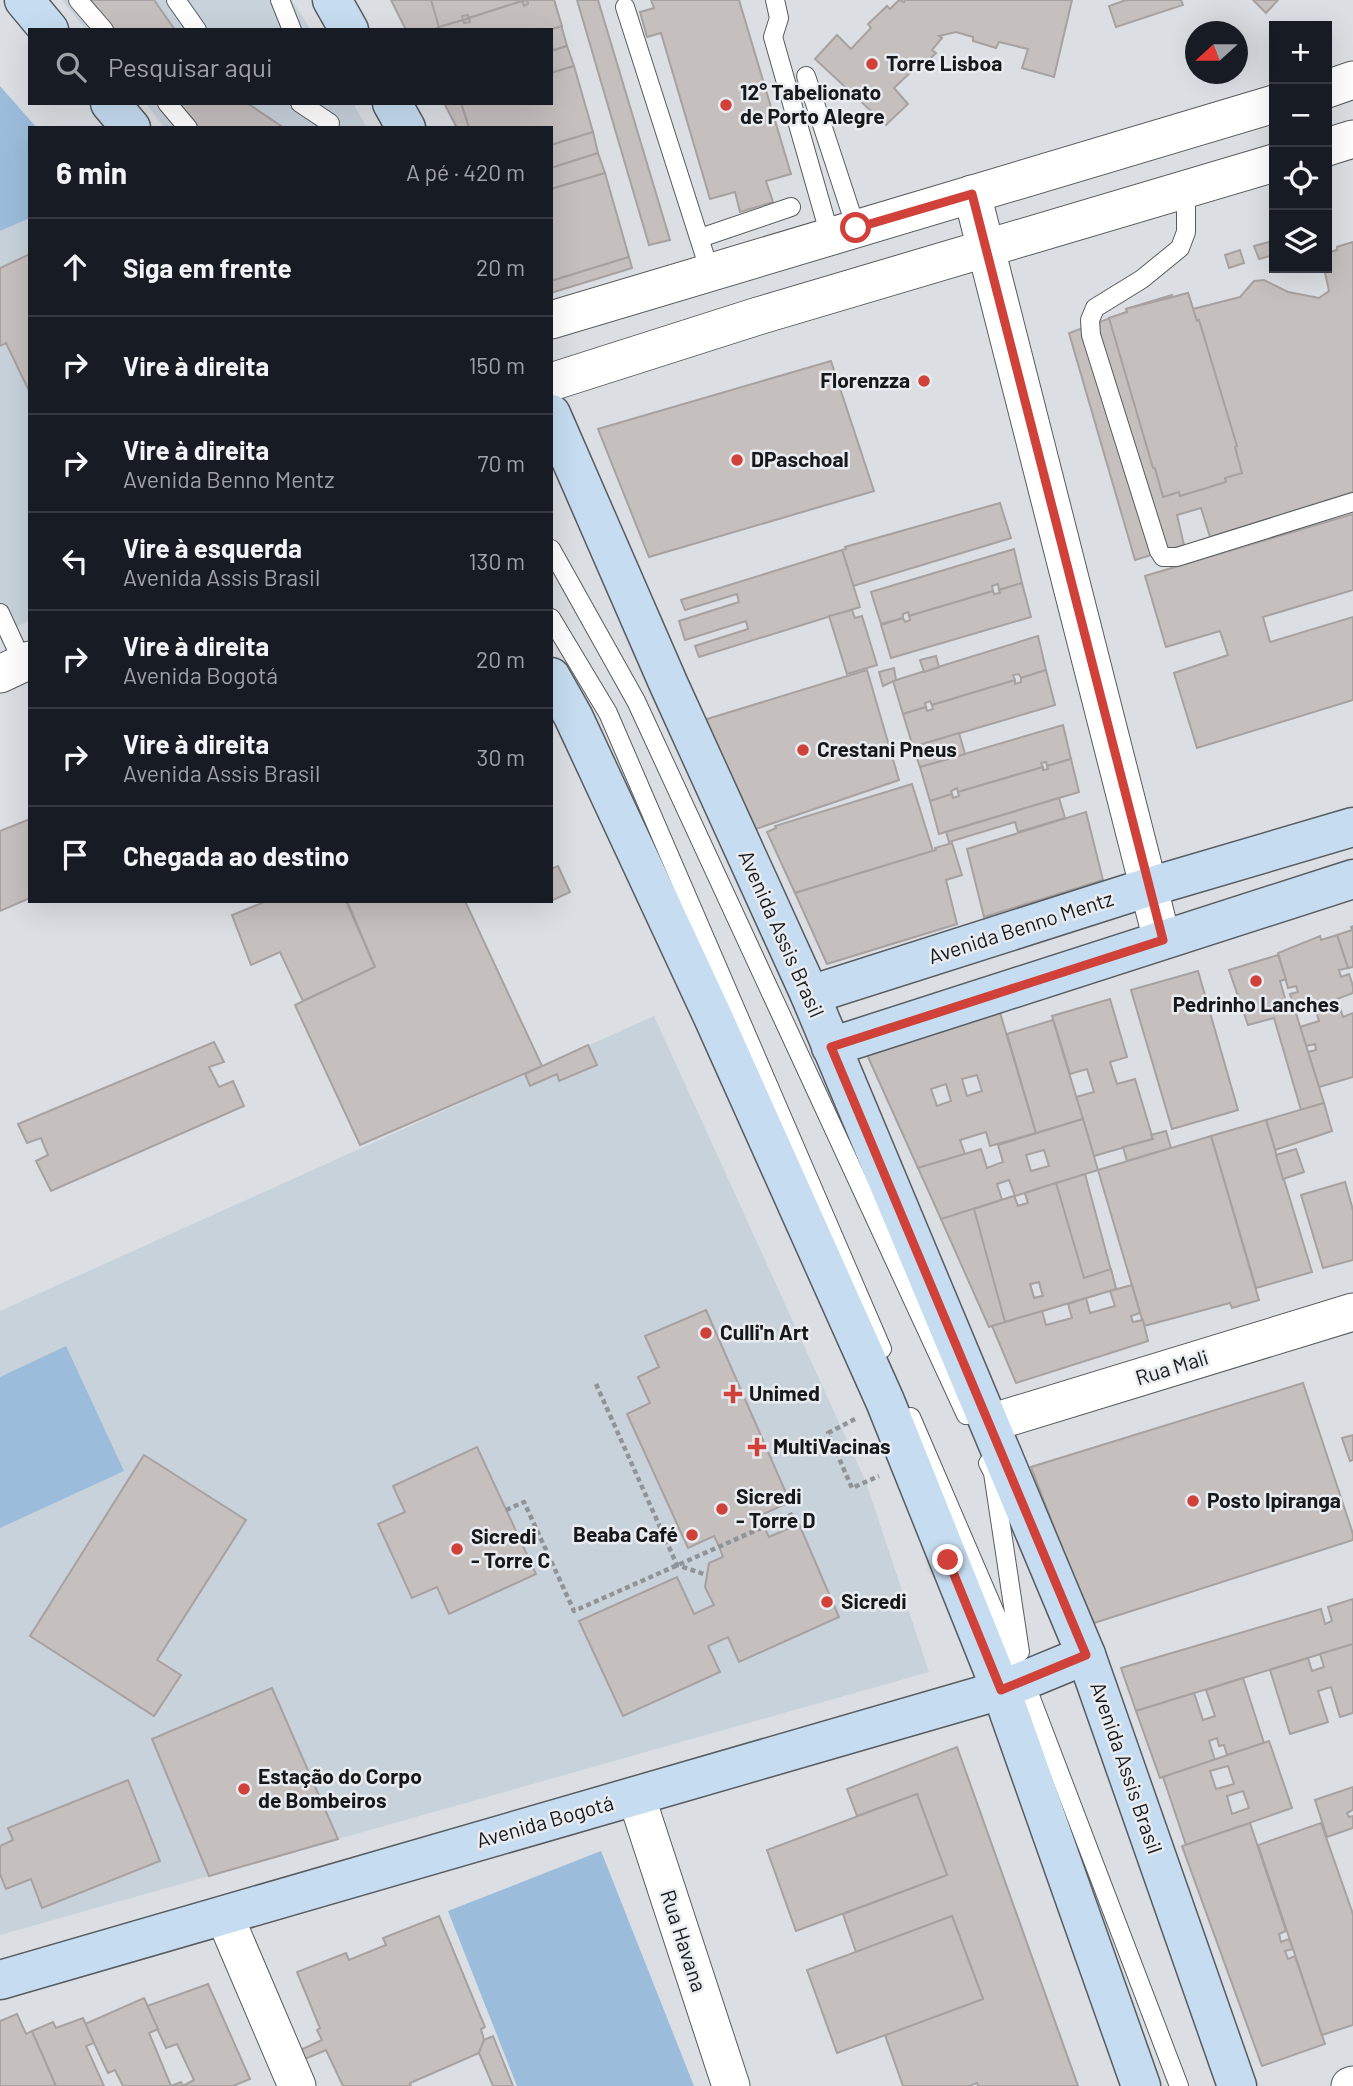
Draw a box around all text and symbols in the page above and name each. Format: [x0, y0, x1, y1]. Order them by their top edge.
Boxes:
north arrow [1185, 21, 1248, 84]
map controls [1269, 21, 1332, 273]
button: + [1269, 21, 1332, 84]
search box [28, 28, 553, 105]
icon: search [52, 48, 90, 86]
place label: Torre Lisboa [886, 50, 1002, 75]
text: Pesquisar aqui [108, 51, 273, 82]
marker: Torre Lisboa [864, 56, 880, 72]
place label: 12° Tabelionato de Porto Alegre [740, 79, 885, 128]
button: − [1269, 84, 1332, 147]
marker: 12° Tabelionato de Porto Alegre [718, 97, 734, 113]
button: locate [1269, 147, 1332, 210]
text: 6 min [56, 154, 127, 190]
text: A pé · 420 m [406, 158, 525, 186]
button: layers [1269, 210, 1332, 273]
route start [840, 212, 871, 243]
icon: ahead [56, 248, 94, 286]
text: Siga em frente [123, 252, 292, 283]
text: 20 m [476, 253, 525, 281]
icon: right [56, 346, 94, 384]
text: Vire à direita [123, 350, 269, 381]
text: 150 m [469, 351, 525, 379]
place label: Florenzza [820, 367, 910, 392]
marker: Florenzza [916, 373, 932, 389]
text: Vire à direita [123, 434, 269, 465]
icon: right [56, 444, 94, 482]
place label: DPaschoal [751, 446, 849, 471]
text: 70 m [478, 449, 525, 477]
marker: DPaschoal [729, 452, 745, 468]
text: Avenida Benno Mentz [123, 465, 334, 493]
text: Vire à esquerda [123, 532, 302, 563]
icon: left [56, 542, 94, 580]
text: 130 m [468, 547, 525, 575]
text: Avenida Assis Brasil [123, 563, 320, 591]
text: Vire à direita [123, 630, 269, 661]
icon: right [56, 640, 94, 678]
text: 20 m [476, 645, 525, 673]
text: Avenida Bogotá [123, 661, 278, 689]
text: Vire à direita [123, 728, 269, 759]
place label: Crestani Pneus [817, 736, 957, 761]
icon: right [56, 738, 94, 776]
marker: Crestani Pneus [795, 742, 811, 758]
text: 30 m [477, 743, 525, 771]
text: Avenida Assis Brasil [123, 759, 320, 787]
icon: arrive [56, 836, 94, 874]
text: Chegada ao destino [123, 840, 349, 871]
street label: Avenida Assis Brasil [734, 846, 830, 1021]
street label: Avenida Benno Mentz [925, 885, 1116, 968]
marker: Pedrinho Lanches [1248, 973, 1264, 989]
place label: Pedrinho Lanches [1173, 991, 1339, 1016]
place label: Culli'n Art [720, 1319, 809, 1344]
marker: Culli'n Art [698, 1325, 714, 1341]
street label: Rua Mali [1132, 1344, 1211, 1389]
place label: Unimed [749, 1380, 820, 1405]
marker: Unimed [723, 1384, 743, 1404]
place label: MultiVacinas [773, 1433, 891, 1458]
marker: MultiVacinas [747, 1437, 767, 1457]
place label: Sicredi - Torre D [736, 1483, 815, 1532]
place label: Posto Ipiranga [1207, 1487, 1341, 1512]
marker: Posto Ipiranga [1185, 1493, 1201, 1509]
marker: Sicredi - Torre D [714, 1501, 730, 1517]
place label: Beaba Café [573, 1521, 678, 1546]
place label: Sicredi - Torre C [471, 1523, 550, 1572]
marker: Beaba Café [684, 1527, 700, 1543]
marker: Sicredi - Torre C [449, 1541, 465, 1557]
route end [932, 1544, 963, 1575]
place label: Sicredi [841, 1588, 907, 1613]
marker: Sicredi [819, 1594, 835, 1610]
street label: Avenida Assis Brasil [1086, 1678, 1169, 1857]
place label: Estação do Corpo de Bombeiros [258, 1763, 422, 1812]
marker: Estação do Corpo de Bombeiros [236, 1781, 252, 1797]
street label: Avenida Bogotá [473, 1789, 616, 1852]
street label: Rua Havana [656, 1886, 713, 1995]

